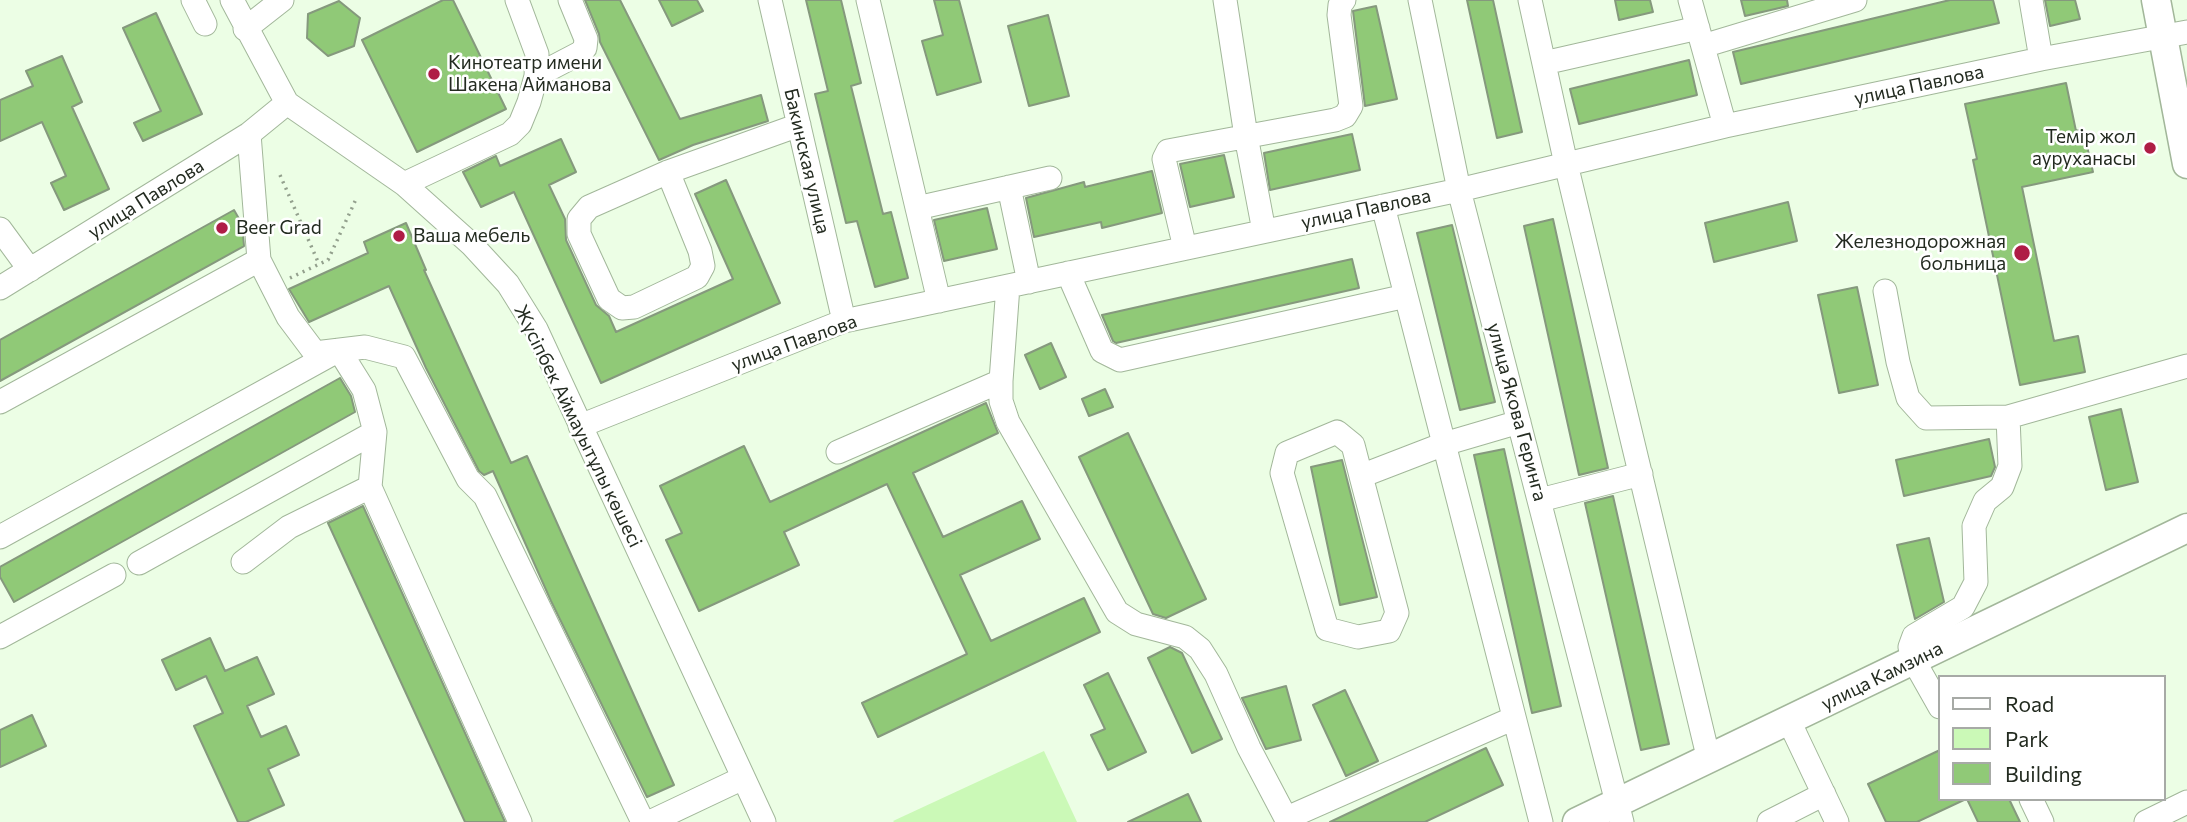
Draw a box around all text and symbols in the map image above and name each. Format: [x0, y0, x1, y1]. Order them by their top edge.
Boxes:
place label: Кинотеатр имени Шакена Айманова [448, 52, 611, 96]
street label: улица Павлова [1852, 60, 1986, 110]
marker: Кинотеатр имени Шакена Айманова [426, 66, 442, 82]
street label: Бакинская улица [779, 86, 835, 236]
place label: Темір жол ауруханасы [2032, 126, 2136, 170]
marker: Темір жол ауруханасы [2142, 140, 2158, 156]
street label: улица Павлова [84, 154, 208, 244]
street label: улица Павлова [1299, 184, 1433, 234]
place label: Beer Grad [236, 217, 322, 239]
marker: Beer Grad [214, 220, 230, 236]
place label: Ваша мебель [413, 225, 530, 247]
marker: Ваша мебель [391, 228, 407, 244]
place label: Железнодорожная больница [1835, 231, 2006, 275]
marker: Железнодорожная больница [2012, 243, 2032, 263]
street label: Жүсіпбек Аймауытұлы көшесі [509, 301, 647, 551]
street label: улица Павлова [728, 310, 860, 376]
street label: улица Якова Геринга [1482, 321, 1552, 503]
street label: улица Камзина [1817, 637, 1947, 715]
legend [1938, 675, 2166, 801]
text: Road [2005, 691, 2054, 716]
text: Park [2005, 726, 2049, 751]
text: Building [2005, 761, 2082, 786]

